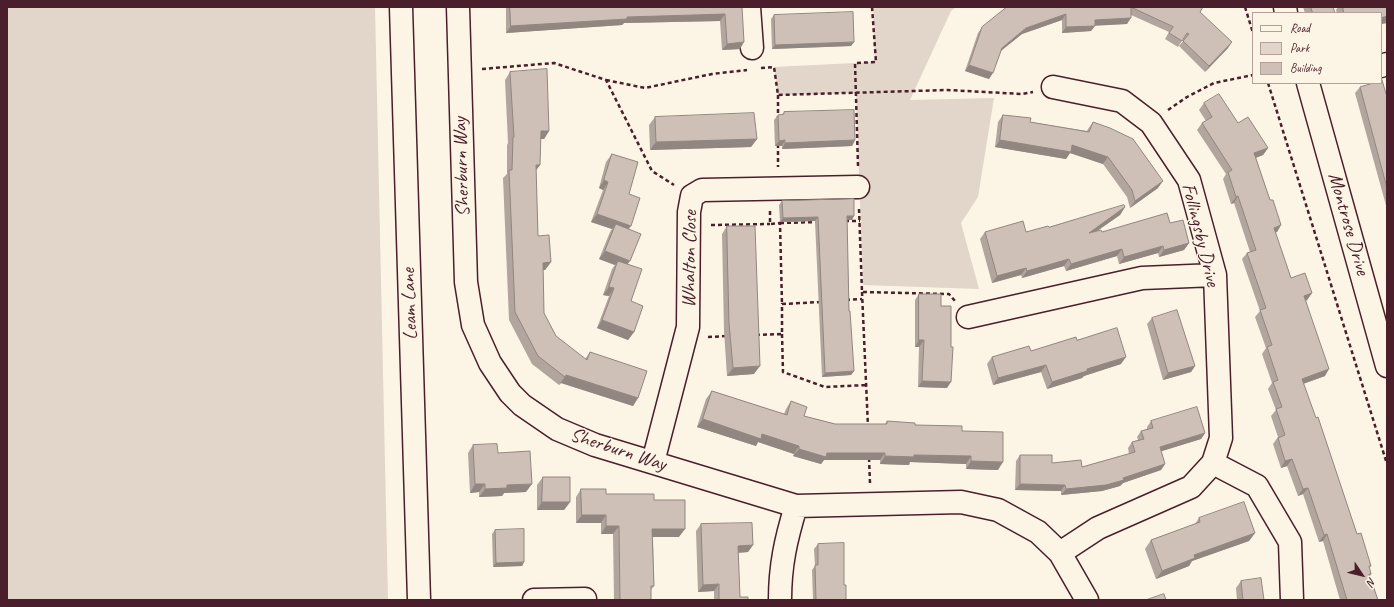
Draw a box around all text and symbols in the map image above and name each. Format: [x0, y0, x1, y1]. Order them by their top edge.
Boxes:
legend [1252, 12, 1382, 84]
text: Road [1290, 20, 1310, 36]
text: Park [1290, 40, 1309, 56]
text: Building [1290, 60, 1322, 76]
street label: Sherburn Way [448, 117, 476, 217]
street label: Montrose Drive [1322, 170, 1374, 278]
street label: Follingsby Drive [1176, 181, 1224, 289]
street label: Whalton Close [677, 210, 703, 308]
street label: Leam Lane [397, 268, 423, 340]
street label: Sherburn Way [567, 423, 669, 477]
north arrow [1342, 555, 1382, 595]
text: N [1364, 575, 1380, 589]

